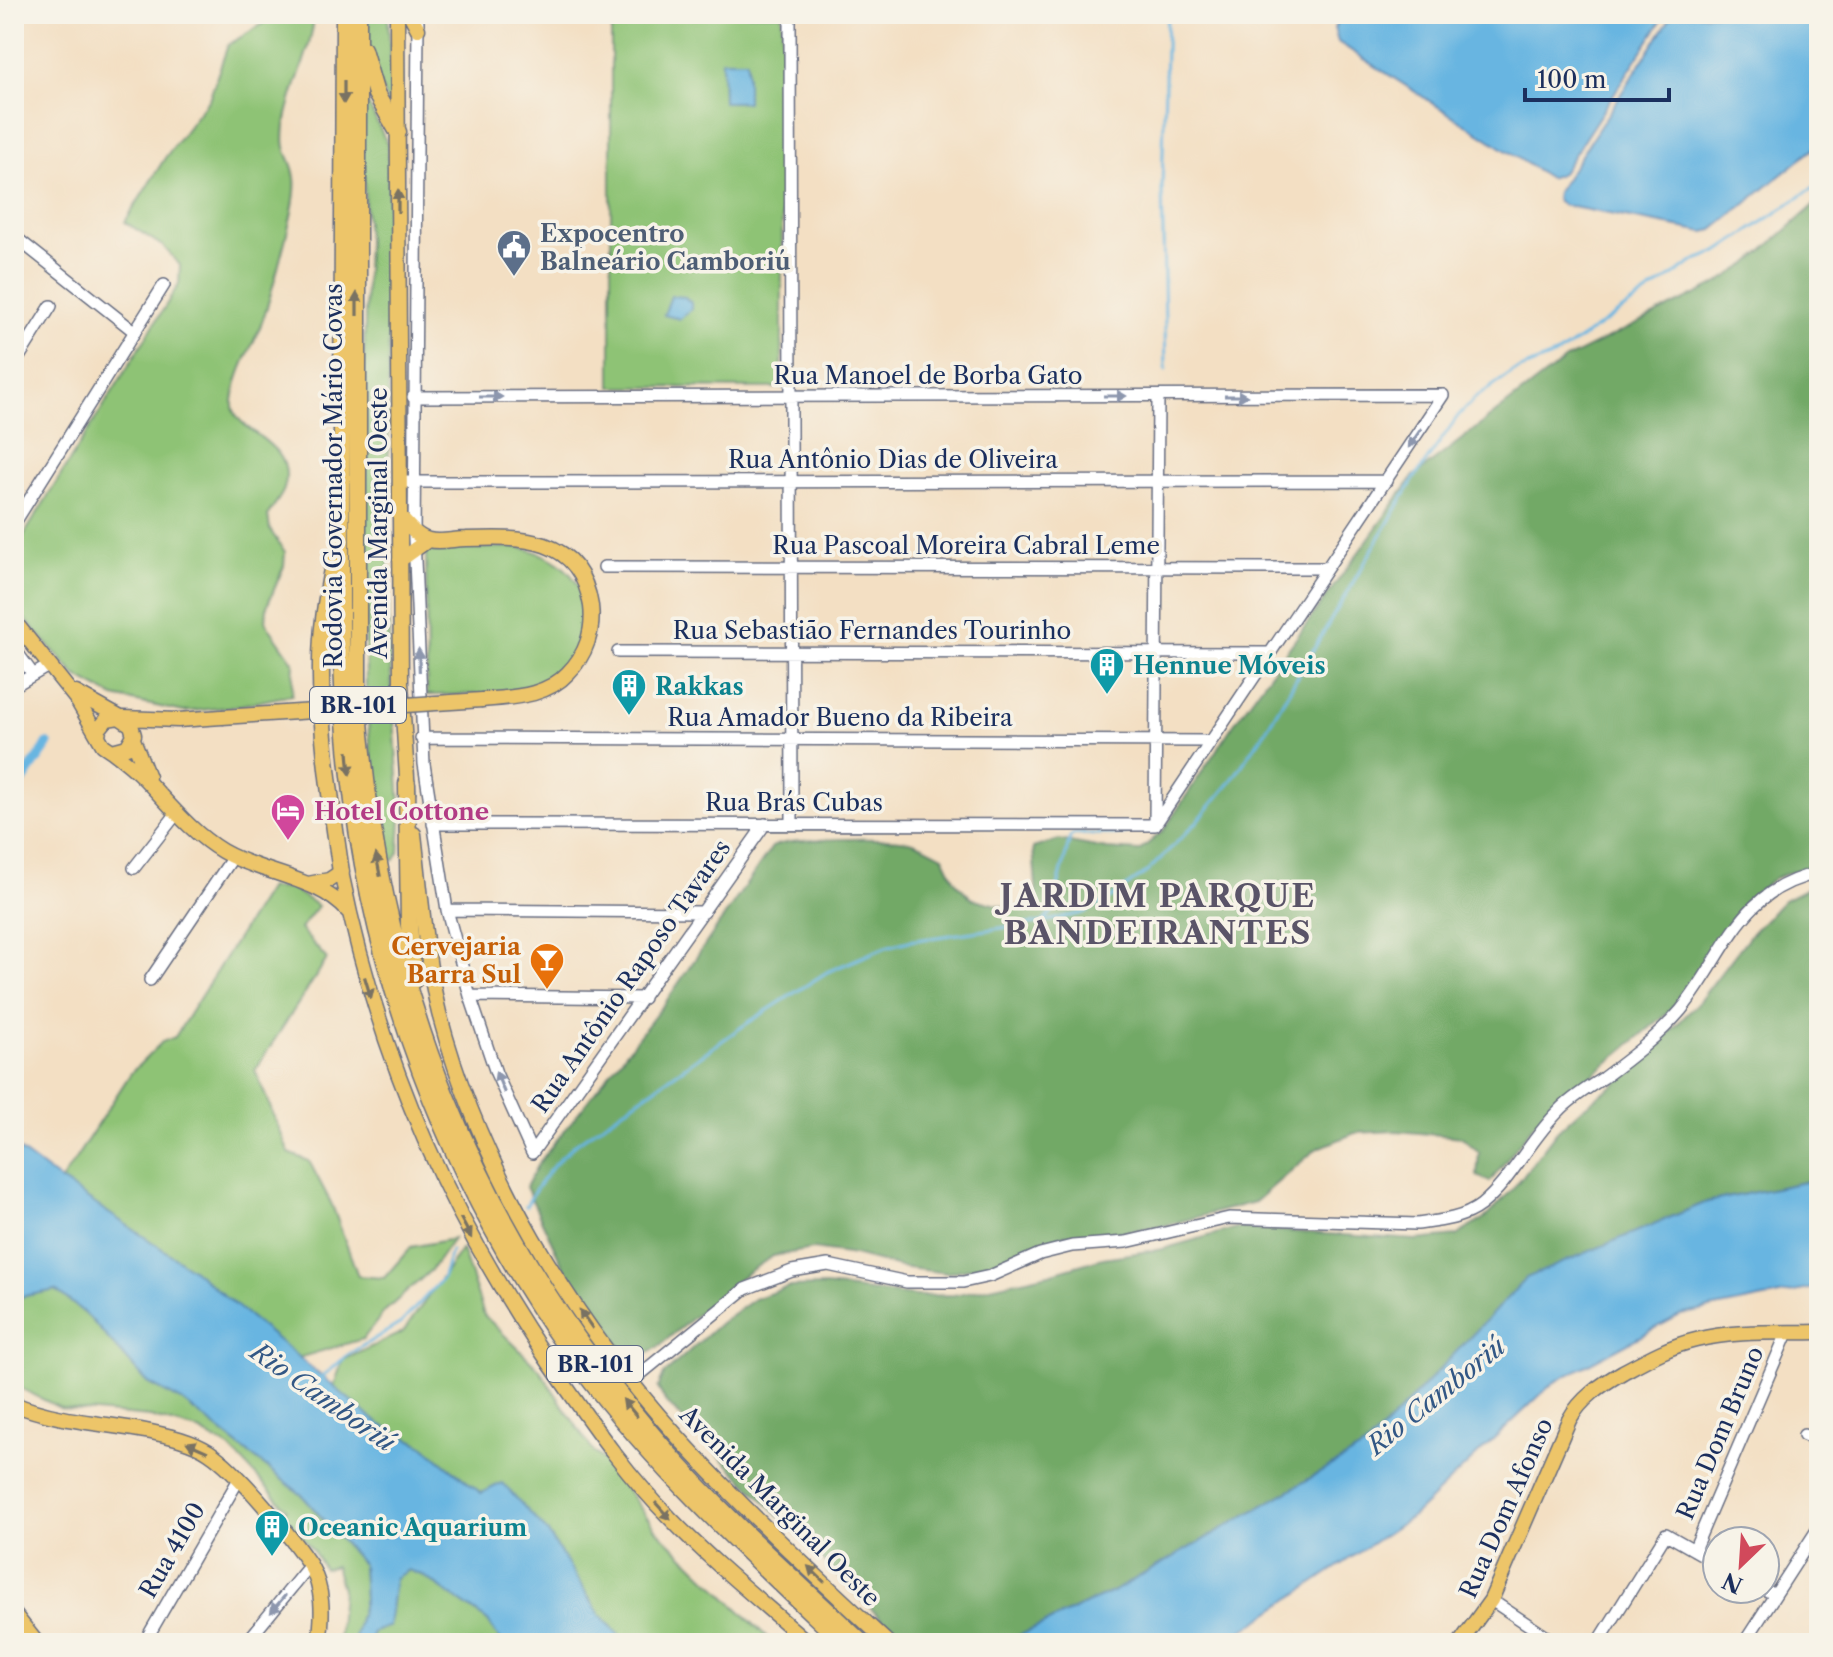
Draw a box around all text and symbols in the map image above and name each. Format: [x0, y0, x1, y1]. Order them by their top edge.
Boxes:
scale bar [1525, 52, 1669, 102]
text: 100 m [1537, 65, 1606, 94]
one-way arrow [337, 80, 350, 105]
one-way arrow [392, 188, 404, 213]
place label: Expocentro Balneário Camboriú [540, 219, 791, 276]
public building icon: Expocentro Balneário Camboriú [495, 228, 533, 278]
street label: Rodovia Governador Mário Covas [319, 283, 348, 669]
one-way arrow [351, 291, 363, 316]
street label: Rua Manoel de Borba Gato [774, 361, 1082, 390]
street label: Avenida Marginal Oeste [364, 387, 393, 660]
one-way arrow [1103, 390, 1128, 402]
one-way arrow [1224, 390, 1249, 402]
one-way arrow [479, 391, 504, 403]
one-way arrow [1407, 427, 1422, 448]
street label: Rua Antônio Dias de Oliveira [728, 445, 1058, 474]
street label: Rua Pascoal Moreira Cabral Leme [772, 531, 1160, 560]
street label: Rua Sebastião Fernandes Tourinho [673, 616, 1071, 645]
building icon: Hennue Móveis [1088, 646, 1126, 696]
one-way arrow [412, 647, 425, 672]
place label: Hennue Móveis [1133, 651, 1326, 680]
building icon: Rakkas [610, 667, 648, 717]
place label: Rakkas [655, 672, 744, 701]
road number: BR-101 [310, 687, 406, 723]
street label: Rua Amador Bueno da Ribeira [667, 703, 1013, 732]
one-way arrow [342, 751, 355, 776]
street label: Rua Brás Cubas [705, 788, 883, 817]
hotel icon: Hotel Cottone [269, 792, 307, 842]
place label: Hotel Cottone [314, 797, 489, 826]
street label: Rua Antônio Raposo Tavares [525, 834, 737, 1118]
one-way arrow [372, 852, 384, 877]
district label: JARDIM PARQUE BANDEIRANTES [995, 876, 1316, 952]
place label: Cervejaria Barra Sul [391, 932, 522, 989]
bar icon: Cervejaria Barra Sul [528, 941, 566, 991]
one-way arrow [362, 976, 375, 1000]
one-way arrow [493, 1070, 506, 1094]
one-way arrow [460, 1217, 473, 1240]
one-way arrow [579, 1308, 594, 1329]
water label: Rio Camboriú [1359, 1330, 1512, 1463]
water label: Rio Camboriú [243, 1334, 402, 1459]
street label: Rua Dom Bruno [1670, 1342, 1770, 1524]
road number: BR-101 [547, 1346, 643, 1382]
one-way arrow [623, 1398, 639, 1418]
street label: Avenida Marginal Oeste [673, 1399, 886, 1612]
street label: Rua Dom Afonso [1453, 1413, 1559, 1603]
one-way arrow [185, 1440, 208, 1453]
street label: Rua 4100 [133, 1497, 211, 1603]
one-way arrow [654, 1500, 671, 1520]
building icon: Oceanic Aquarium [253, 1508, 291, 1558]
place label: Oceanic Aquarium [298, 1513, 527, 1542]
north arrow [1701, 1525, 1781, 1605]
one-way arrow [807, 1566, 826, 1584]
text: N [1718, 1566, 1747, 1599]
one-way arrow [270, 1593, 287, 1613]

